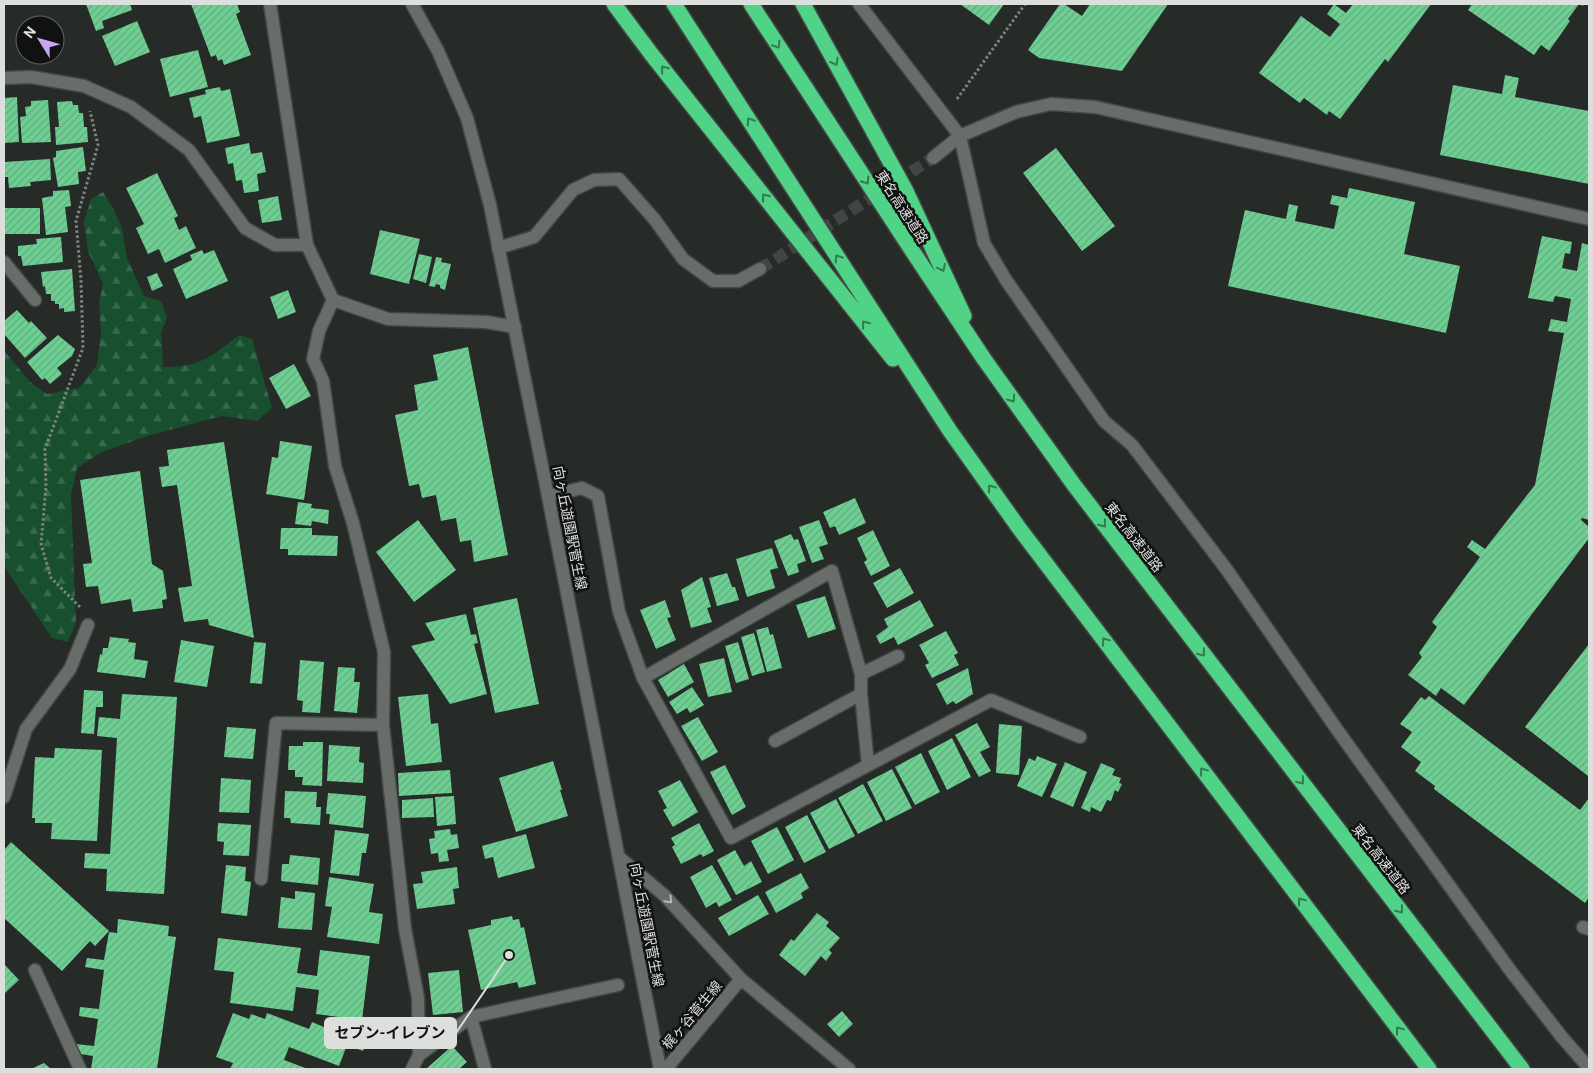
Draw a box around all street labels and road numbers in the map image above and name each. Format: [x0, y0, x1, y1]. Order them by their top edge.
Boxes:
street label: 東名高速道路 [872, 167, 932, 247]
street label: 向ヶ丘遊園駅菅生線 [550, 465, 590, 591]
street label: 東名高速道路 [1102, 499, 1166, 575]
street label: 東名高速道路 [1349, 821, 1413, 897]
street label: 向ヶ丘遊園駅菅生線 [627, 862, 667, 988]
street label: 梶ヶ谷菅生線 [659, 978, 725, 1052]

